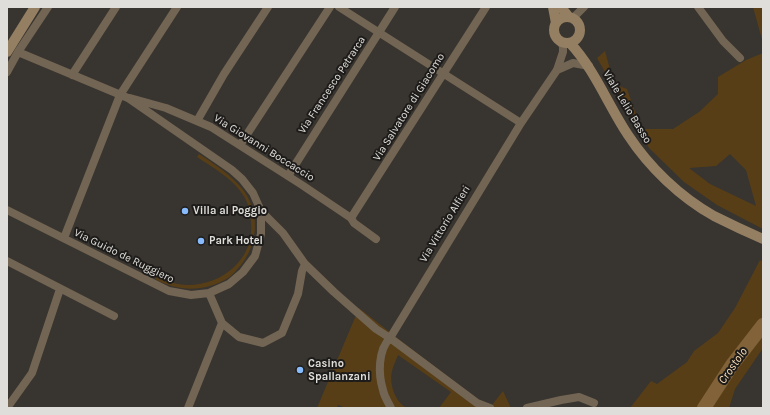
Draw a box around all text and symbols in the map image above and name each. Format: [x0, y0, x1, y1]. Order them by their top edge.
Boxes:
street label: Via Francesco Petrarca [296, 34, 368, 136]
street label: Via Salvatore di Giacomo [370, 51, 448, 163]
street label: Viale Lelio Basso [600, 68, 654, 146]
street label: Via Giovanni Boccaccio [211, 112, 317, 184]
street label: Via Vittorio Alfieri [417, 183, 473, 265]
place label: Villa al Poggio [193, 204, 267, 218]
marker: Villa al Poggio [180, 206, 190, 216]
street label: Via Guido de Ruggiero [72, 226, 176, 286]
place label: Park Hotel [209, 234, 263, 248]
marker: Park Hotel [196, 236, 206, 246]
water label: Crostolo [715, 345, 751, 387]
place label: Casino Spallanzani [308, 357, 370, 383]
marker: Casino Spallanzani [295, 365, 305, 375]

